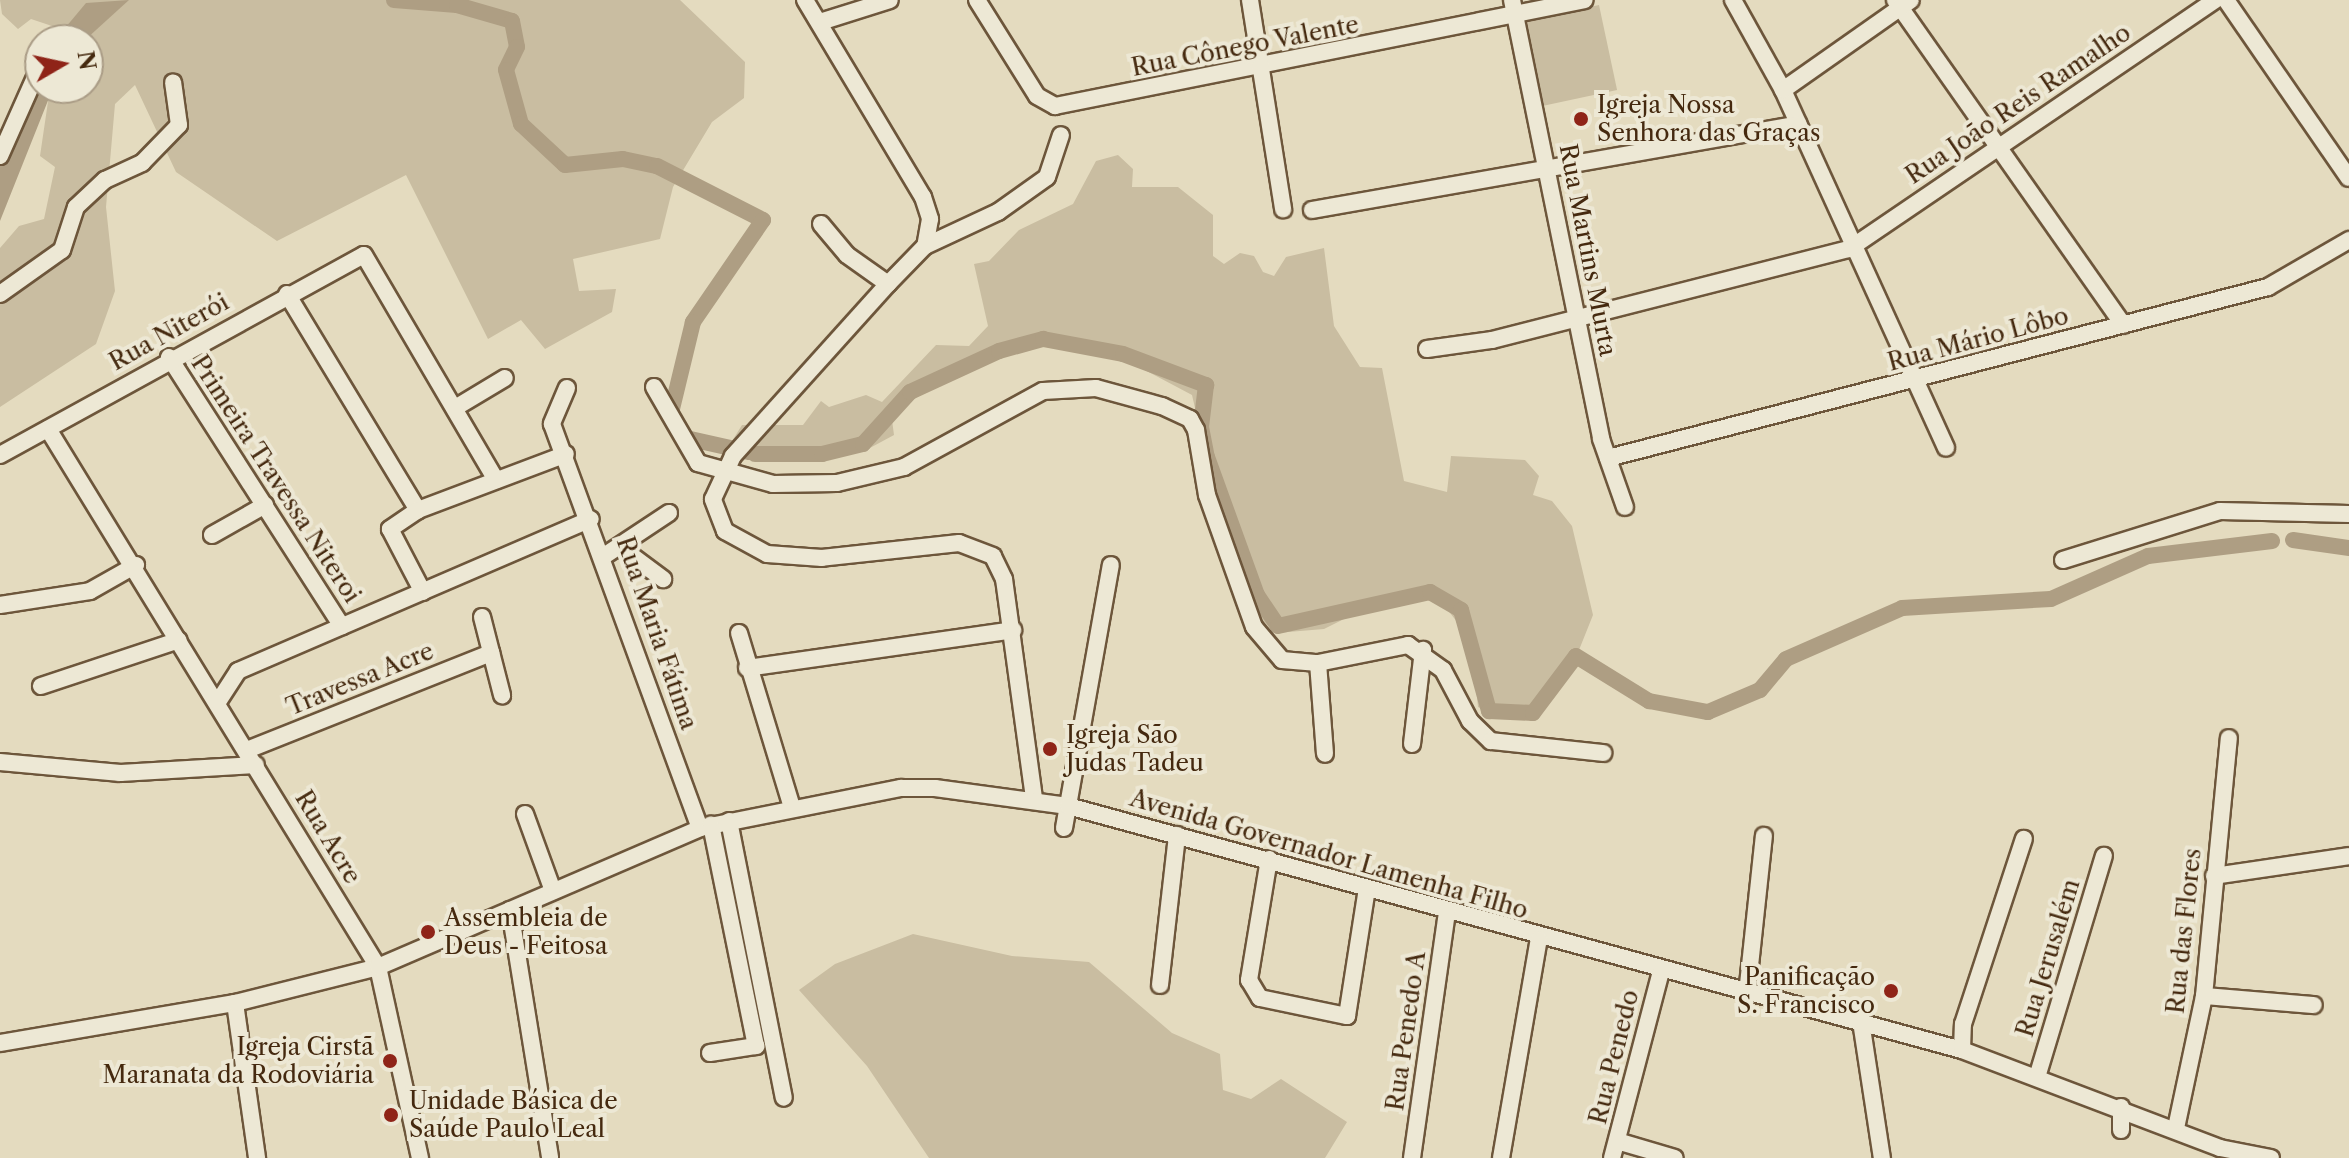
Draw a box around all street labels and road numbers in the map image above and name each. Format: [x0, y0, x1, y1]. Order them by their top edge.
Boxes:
street label: Rua Cônego Valente [1128, 10, 1362, 82]
street label: Rua João Reis Ramalho [1900, 18, 2136, 190]
street label: Rua Martins Murta [1553, 141, 1623, 359]
street label: Rua Niterói [104, 287, 234, 377]
street label: Rua Mário Lôbo [1884, 301, 2072, 377]
street label: Primeira Travessa Niteroi [185, 349, 367, 609]
street label: Rua Maria Fátima [610, 532, 704, 734]
street label: Travessa Acre [282, 636, 438, 722]
street label: Avenida Governador Lamenha Filho [1126, 783, 1532, 925]
street label: Rua Acre [289, 785, 367, 889]
street label: Rua das Flores [2161, 847, 2207, 1015]
street label: Rua Jerusalém [2010, 875, 2086, 1041]
street label: Rua Penedo A [1380, 949, 1432, 1113]
street label: Rua Penedo [1583, 987, 1645, 1127]

